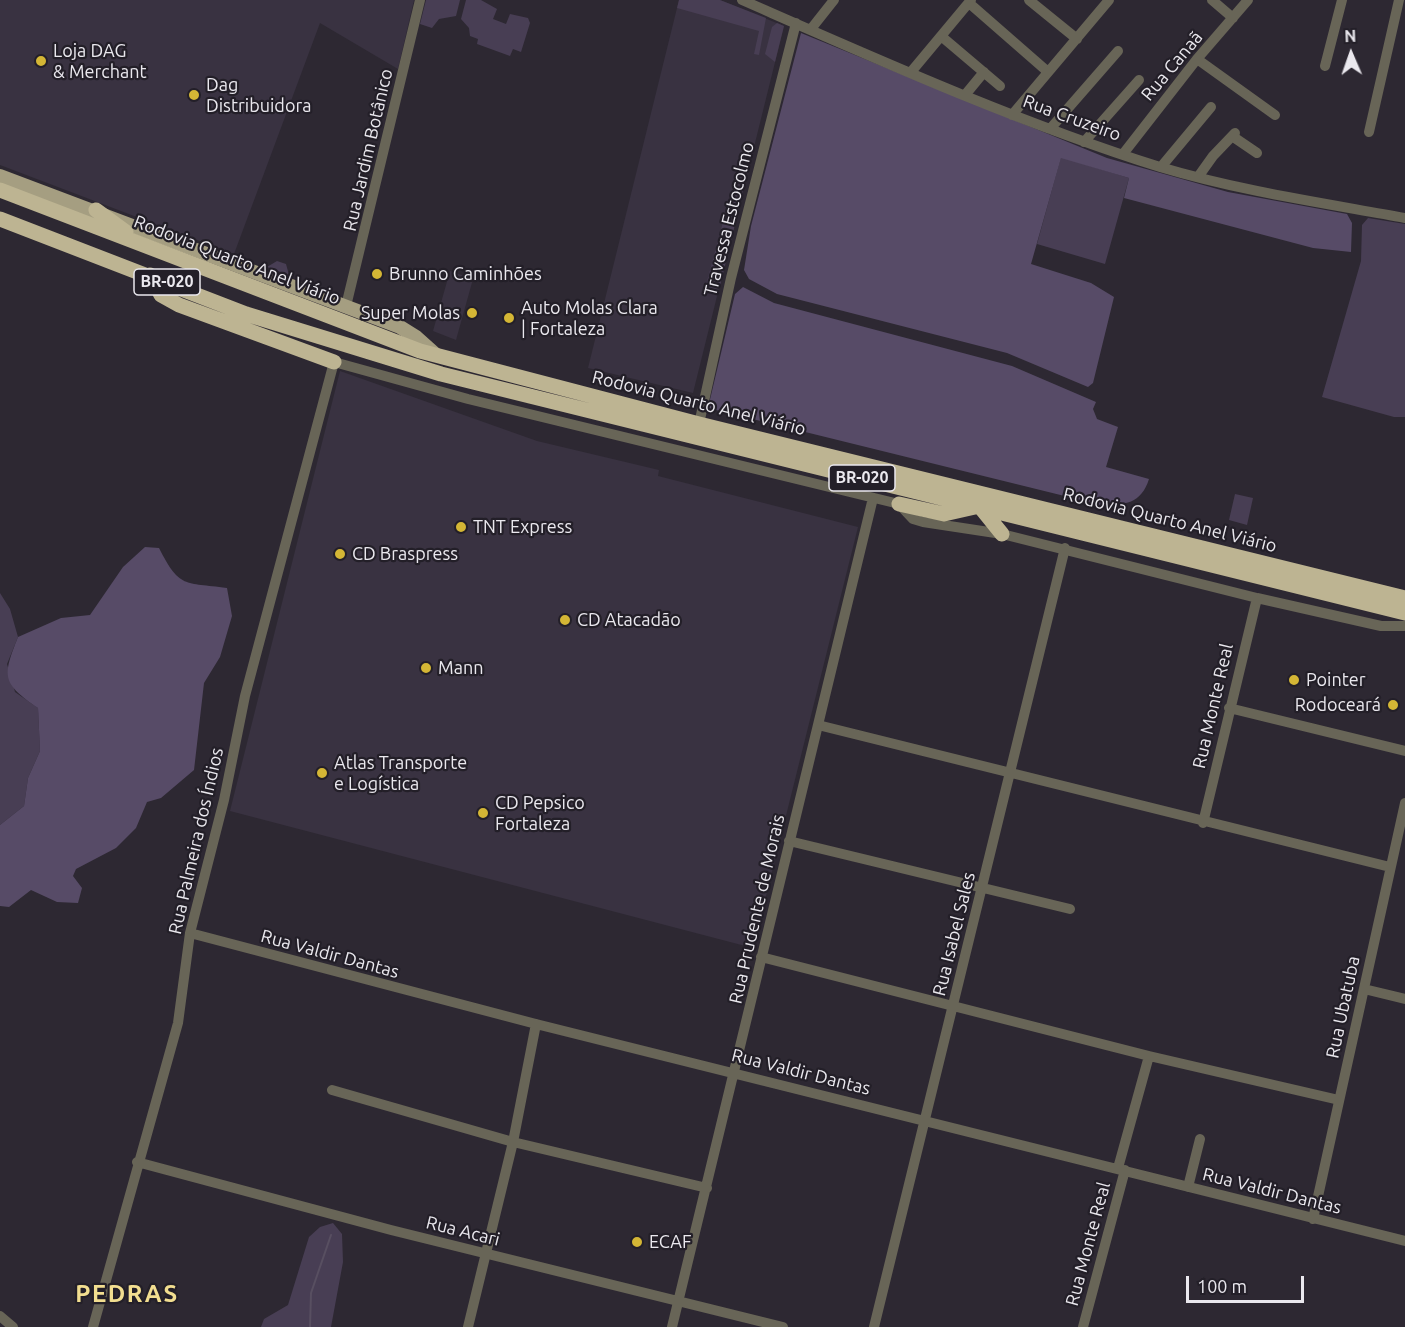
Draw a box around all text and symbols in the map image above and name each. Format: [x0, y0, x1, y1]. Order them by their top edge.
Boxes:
north arrow [1321, 24, 1381, 84]
street label: Rua Canaã [1137, 27, 1207, 105]
text: N [1344, 27, 1357, 45]
place label: Loja DAG & Merchant [53, 40, 147, 82]
marker: Loja DAG & Merchant [34, 54, 48, 68]
street label: Rua Jardim Botânico [339, 67, 397, 233]
place label: Dag Distribuidora [206, 74, 311, 116]
marker: Dag Distribuidora [187, 88, 201, 102]
street label: Rua Cruzeiro [1020, 90, 1124, 146]
street label: Travessa Estocolmo [699, 140, 759, 298]
street label: Rodovia Quarto Anel Viário [131, 211, 343, 309]
place label: Brunno Caminhões [389, 263, 542, 285]
marker: Brunno Caminhões [370, 267, 384, 281]
road number: BR-020 [134, 269, 200, 295]
place label: Auto Molas Clara | Fortaleza [521, 297, 658, 340]
place label: Super Molas [361, 302, 460, 324]
marker: Super Molas [465, 306, 479, 320]
marker: Auto Molas Clara | Fortaleza [502, 311, 516, 325]
street label: Rodovia Quarto Anel Viário [590, 366, 808, 440]
road number: BR-020 [829, 465, 895, 491]
street label: Rodovia Quarto Anel Viário [1061, 483, 1279, 557]
place label: TNT Express [473, 516, 572, 538]
marker: TNT Express [454, 520, 468, 534]
place label: CD Braspress [352, 543, 458, 565]
marker: CD Braspress [333, 547, 347, 561]
place label: CD Atacadão [577, 609, 681, 631]
marker: CD Atacadão [558, 613, 572, 627]
street label: Rua Monte Real [1188, 641, 1238, 771]
place label: Mann [438, 657, 483, 679]
marker: Mann [419, 661, 433, 675]
place label: Pointer [1306, 669, 1366, 691]
marker: Pointer [1287, 673, 1301, 687]
place label: Rodoceará [1295, 694, 1381, 716]
marker: Rodoceará [1386, 698, 1400, 712]
street label: Rua Palmeira dos Índios [164, 746, 228, 936]
place label: Atlas Transporte e Logística [334, 752, 467, 795]
marker: Atlas Transporte e Logística [315, 766, 329, 780]
place label: CD Pepsico Fortaleza [495, 792, 585, 834]
marker: CD Pepsico Fortaleza [476, 806, 490, 820]
street label: Rua Prudente de Morais [725, 812, 789, 1006]
street label: Rua Isabel Sales [928, 870, 980, 998]
street label: Rua Valdir Dantas [259, 925, 401, 983]
street label: Rua Ubatuba [1322, 954, 1364, 1060]
street label: Rua Valdir Dantas [729, 1044, 873, 1100]
street label: Rua Valdir Dantas [1200, 1163, 1344, 1219]
street label: Rua Monte Real [1061, 1180, 1115, 1308]
street label: Rua Acari [424, 1211, 502, 1251]
place label: ECAF [649, 1231, 691, 1253]
marker: ECAF [630, 1235, 644, 1249]
scale bar [1189, 1264, 1308, 1302]
text: 100 m [1197, 1276, 1247, 1296]
district label: PEDRAS [75, 1280, 179, 1308]

